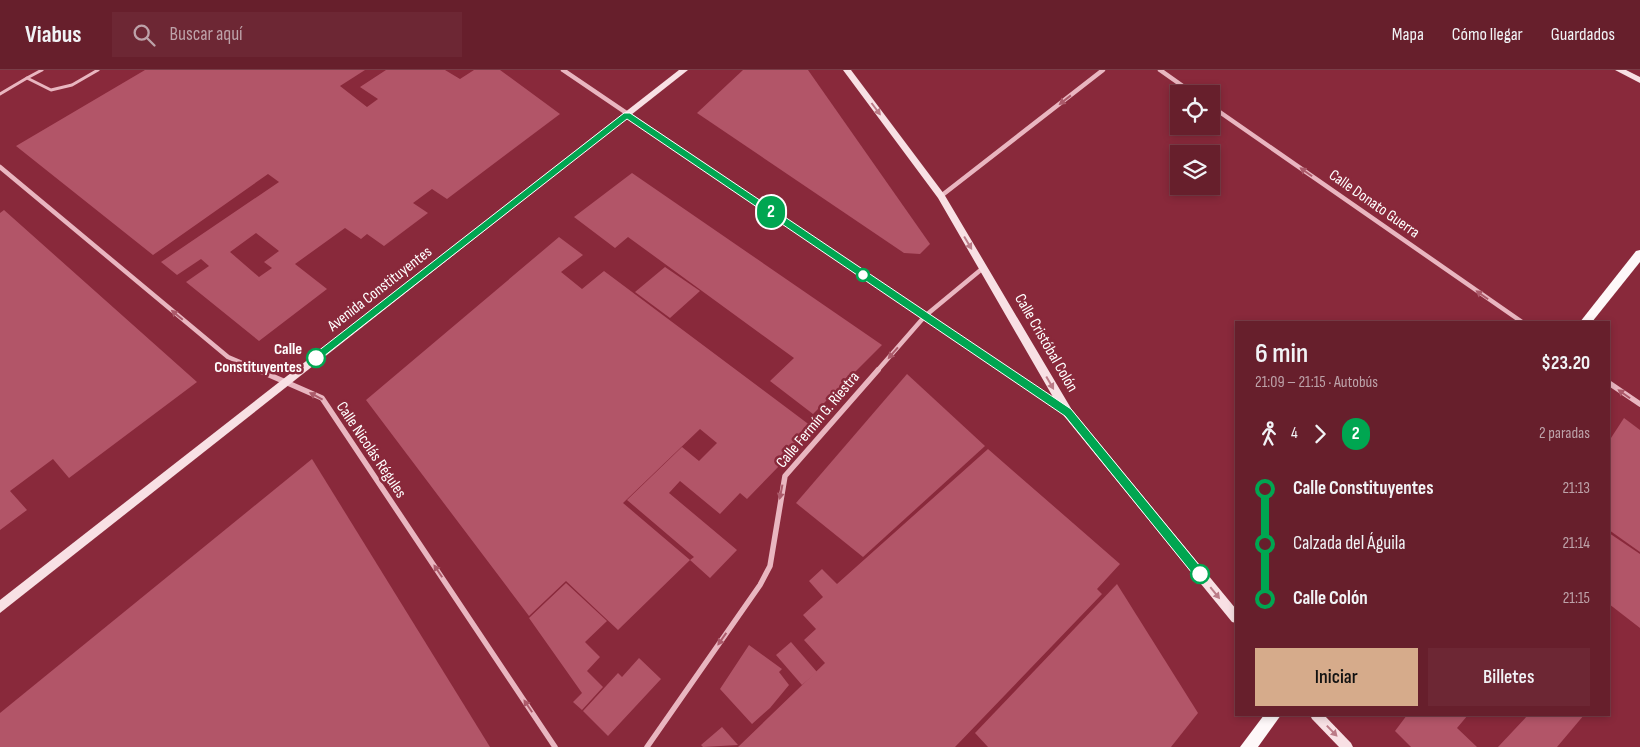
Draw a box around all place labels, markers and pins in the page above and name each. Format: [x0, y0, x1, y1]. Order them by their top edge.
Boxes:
unlabelled marker [856, 268, 870, 282]
place label: Calle Constituyentes [214, 340, 302, 377]
marker: Calle Constituyentes [306, 348, 326, 368]
unlabelled marker [1190, 564, 1210, 584]

